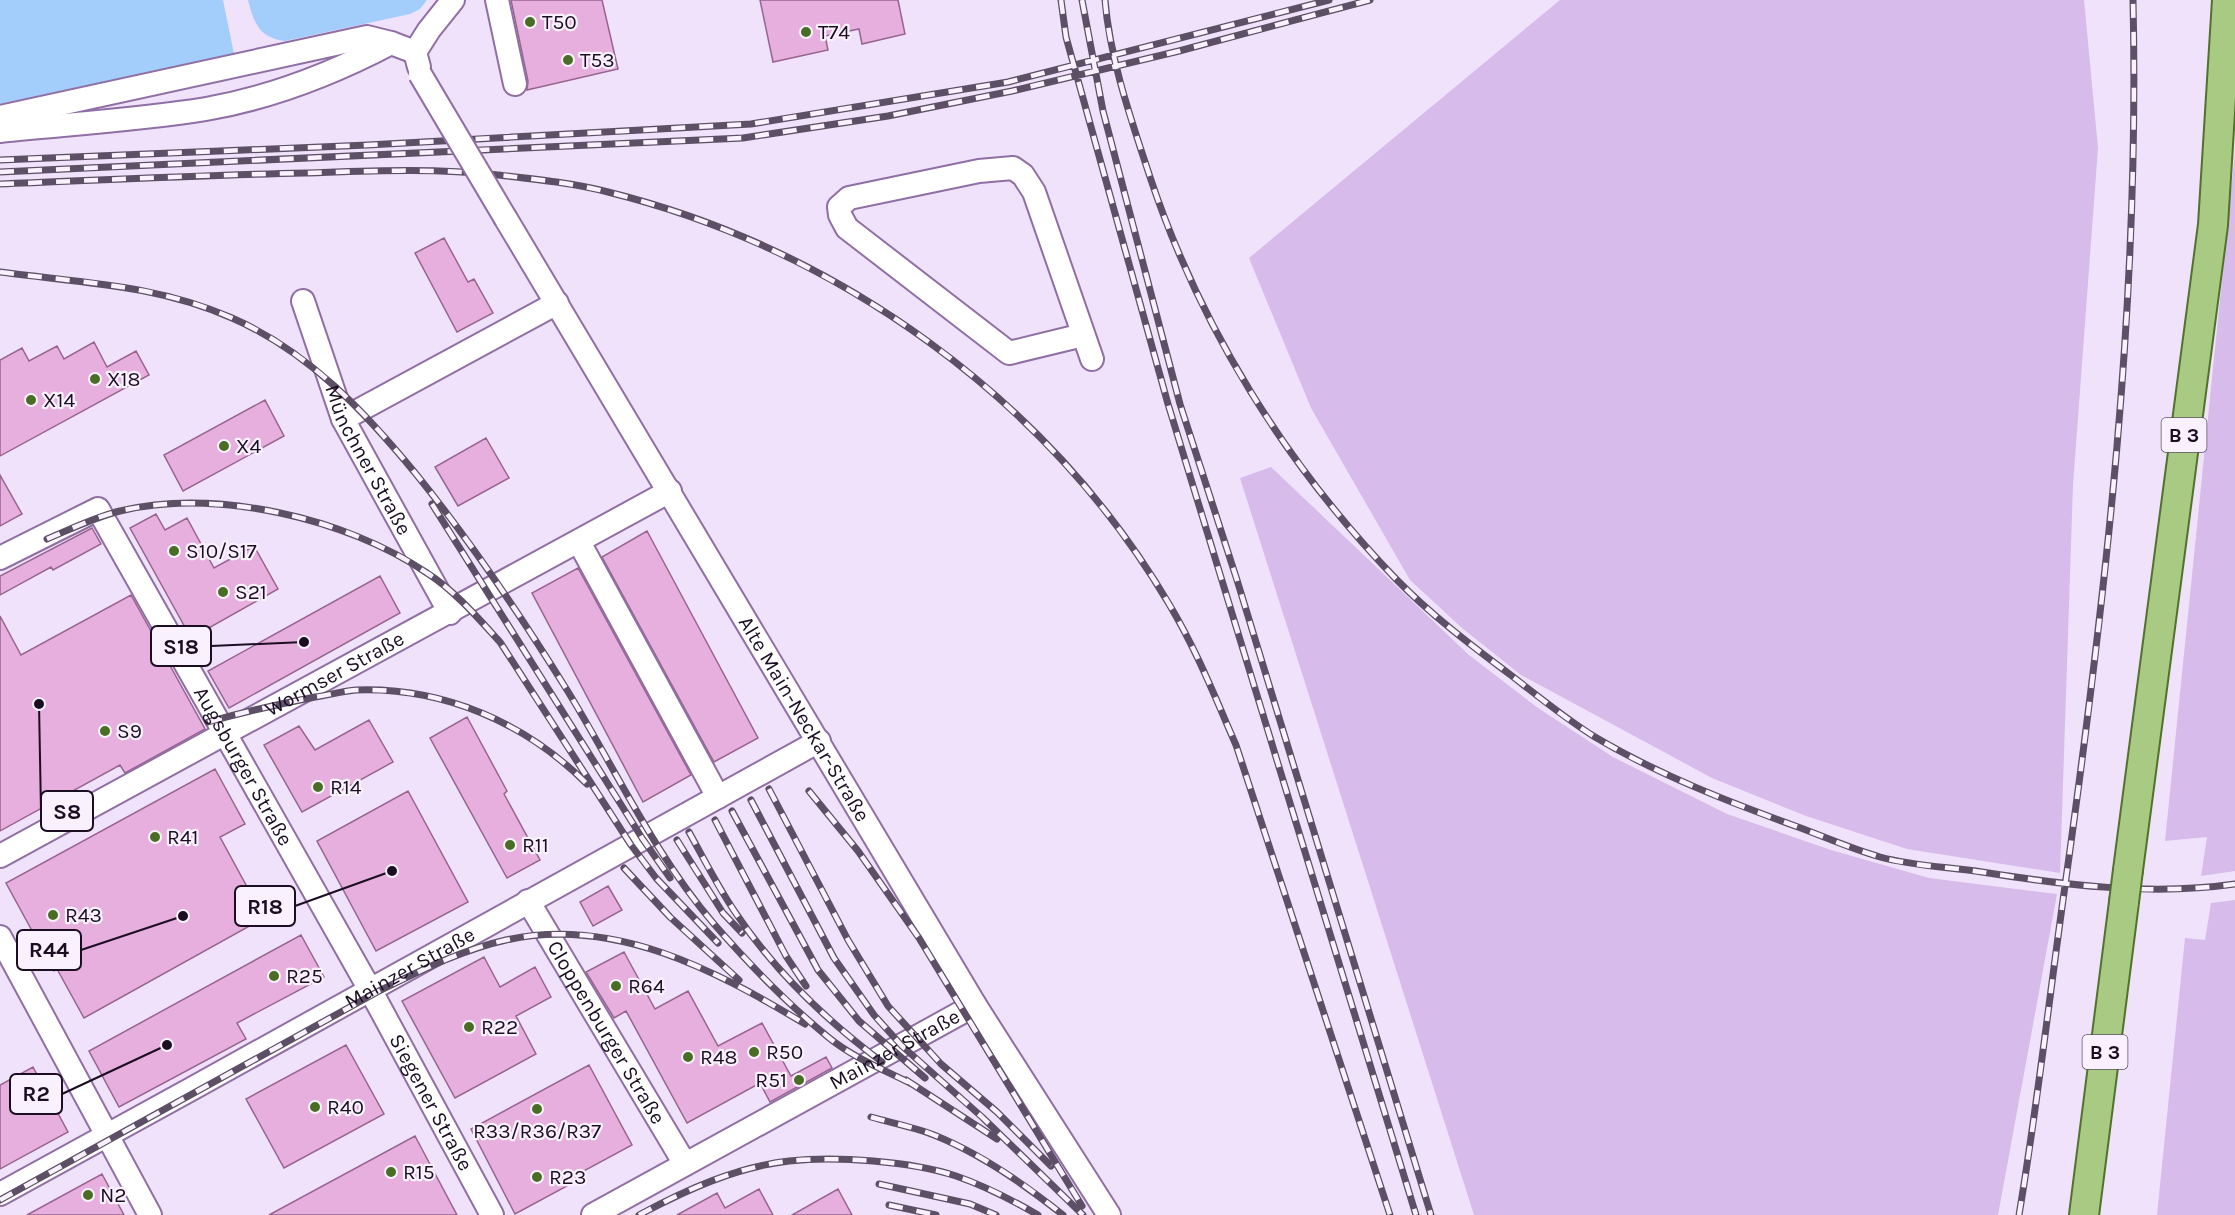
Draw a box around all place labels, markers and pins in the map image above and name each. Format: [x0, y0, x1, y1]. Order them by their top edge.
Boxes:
place label: T50 [542, 10, 577, 34]
marker: T50 [523, 15, 537, 29]
place label: T74 [818, 20, 850, 44]
marker: T74 [799, 25, 813, 39]
place label: T53 [580, 48, 615, 72]
marker: T53 [561, 53, 575, 67]
place label: X18 [107, 367, 140, 391]
marker: X18 [88, 372, 102, 386]
place label: X14 [43, 388, 75, 412]
marker: X14 [24, 393, 38, 407]
place label: X4 [236, 434, 261, 458]
marker: X4 [217, 439, 231, 453]
place label: S10/S17 [186, 539, 257, 563]
marker: S10/S17 [167, 544, 181, 558]
place label: S21 [235, 580, 267, 604]
marker: S21 [216, 585, 230, 599]
callout: S18 [151, 626, 211, 666]
place label: S9 [117, 719, 142, 743]
marker: S9 [98, 724, 112, 738]
place label: R14 [330, 775, 362, 799]
marker: R14 [311, 780, 325, 794]
callout: S8 [41, 791, 93, 831]
place label: R41 [167, 825, 199, 849]
marker: R41 [148, 830, 162, 844]
place label: R11 [522, 833, 549, 857]
marker: R11 [503, 838, 517, 852]
callout: R18 [235, 886, 295, 926]
place label: R43 [65, 903, 102, 927]
marker: R43 [46, 908, 60, 922]
callout: R44 [17, 930, 81, 970]
place label: R25 [286, 964, 323, 988]
marker: R25 [267, 969, 281, 983]
place label: R64 [628, 974, 665, 998]
marker: R64 [609, 979, 623, 993]
place label: R22 [481, 1015, 518, 1039]
marker: R22 [462, 1020, 476, 1034]
place label: R50 [766, 1040, 803, 1064]
place label: R48 [700, 1045, 738, 1069]
marker: R50 [747, 1045, 761, 1059]
marker: R48 [681, 1050, 695, 1064]
place label: R51 [755, 1068, 787, 1092]
marker: R51 [792, 1073, 806, 1087]
callout: R2 [10, 1074, 62, 1114]
place label: R40 [327, 1095, 364, 1119]
marker: R40 [308, 1100, 322, 1114]
marker: R33/R36/R37 [530, 1102, 544, 1116]
place label: R33/R36/R37 [473, 1119, 601, 1143]
place label: R15 [403, 1160, 435, 1184]
marker: R15 [384, 1165, 398, 1179]
place label: R23 [549, 1165, 586, 1189]
marker: R23 [530, 1170, 544, 1184]
place label: N2 [100, 1183, 127, 1207]
marker: N2 [81, 1188, 95, 1202]

